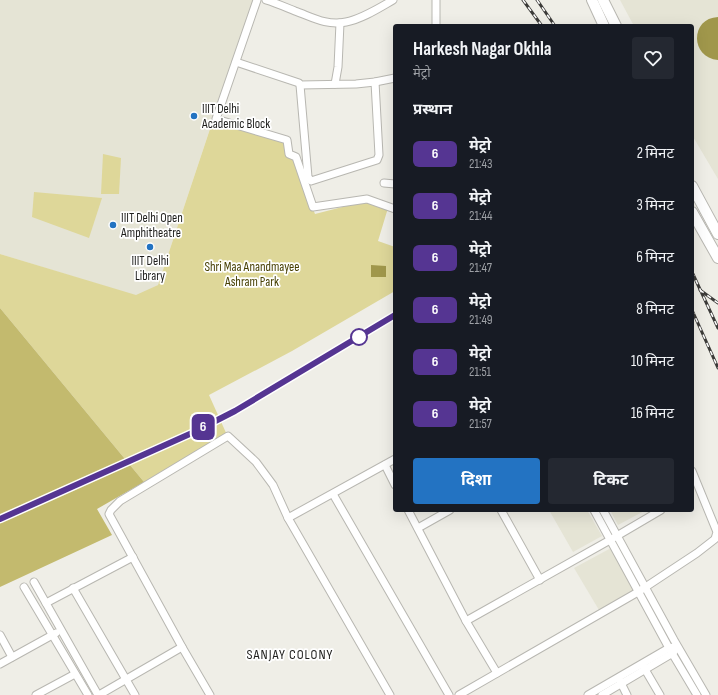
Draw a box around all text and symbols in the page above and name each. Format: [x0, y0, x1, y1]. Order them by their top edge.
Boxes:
button: heart [632, 37, 674, 79]
text: Harkesh Nagar Okhla [413, 38, 552, 61]
text: मेट्रो [413, 65, 431, 81]
text: प्रस्थान [413, 100, 452, 119]
place label: IIIT Delhi Academic Block [201, 101, 270, 132]
marker: IIIT Delhi Academic Block [189, 111, 199, 121]
text: मेट्रो [469, 136, 491, 155]
text: 2 मिनट [637, 144, 674, 163]
text: 6 [432, 145, 438, 162]
text: 21:43 [469, 156, 492, 172]
text: मेट्रो [469, 188, 491, 207]
text: 3 मिनट [637, 196, 674, 215]
text: 6 [432, 197, 438, 214]
text: 21:44 [469, 208, 492, 224]
place label: IIIT Delhi Open Amphitheatre [120, 210, 183, 241]
marker: IIIT Delhi Open Amphitheatre [108, 220, 118, 230]
text: मेट्रो [469, 240, 491, 259]
marker: IIIT Delhi Library [145, 242, 155, 252]
text: 6 मिनट [636, 248, 674, 267]
text: 6 [432, 249, 438, 266]
place label: IIIT Delhi Library [131, 253, 169, 284]
park label: Shri Maa Anandmayee Ashram Park [204, 259, 300, 290]
text: 21:47 [469, 260, 492, 276]
text: मेट्रो [469, 292, 491, 311]
text: 8 मिनट [636, 300, 674, 319]
text: 6 [432, 301, 438, 318]
text: 21:49 [469, 312, 493, 328]
unlabelled marker [350, 328, 368, 346]
text: मेट्रो [469, 344, 491, 363]
text: 10 मिनट [631, 352, 674, 371]
text: 6 [432, 353, 438, 370]
text: 21:51 [469, 364, 491, 380]
text: मेट्रो [469, 396, 491, 415]
text: 16 मिनट [631, 404, 674, 423]
text: 6 [432, 405, 438, 422]
line badge: 6 [190, 414, 216, 440]
text: 21:57 [469, 416, 492, 432]
text: 6 [200, 418, 206, 435]
button: दिशा [413, 458, 540, 504]
button: टिकट [548, 458, 674, 504]
district label: SANJAY COLONY [247, 646, 333, 663]

